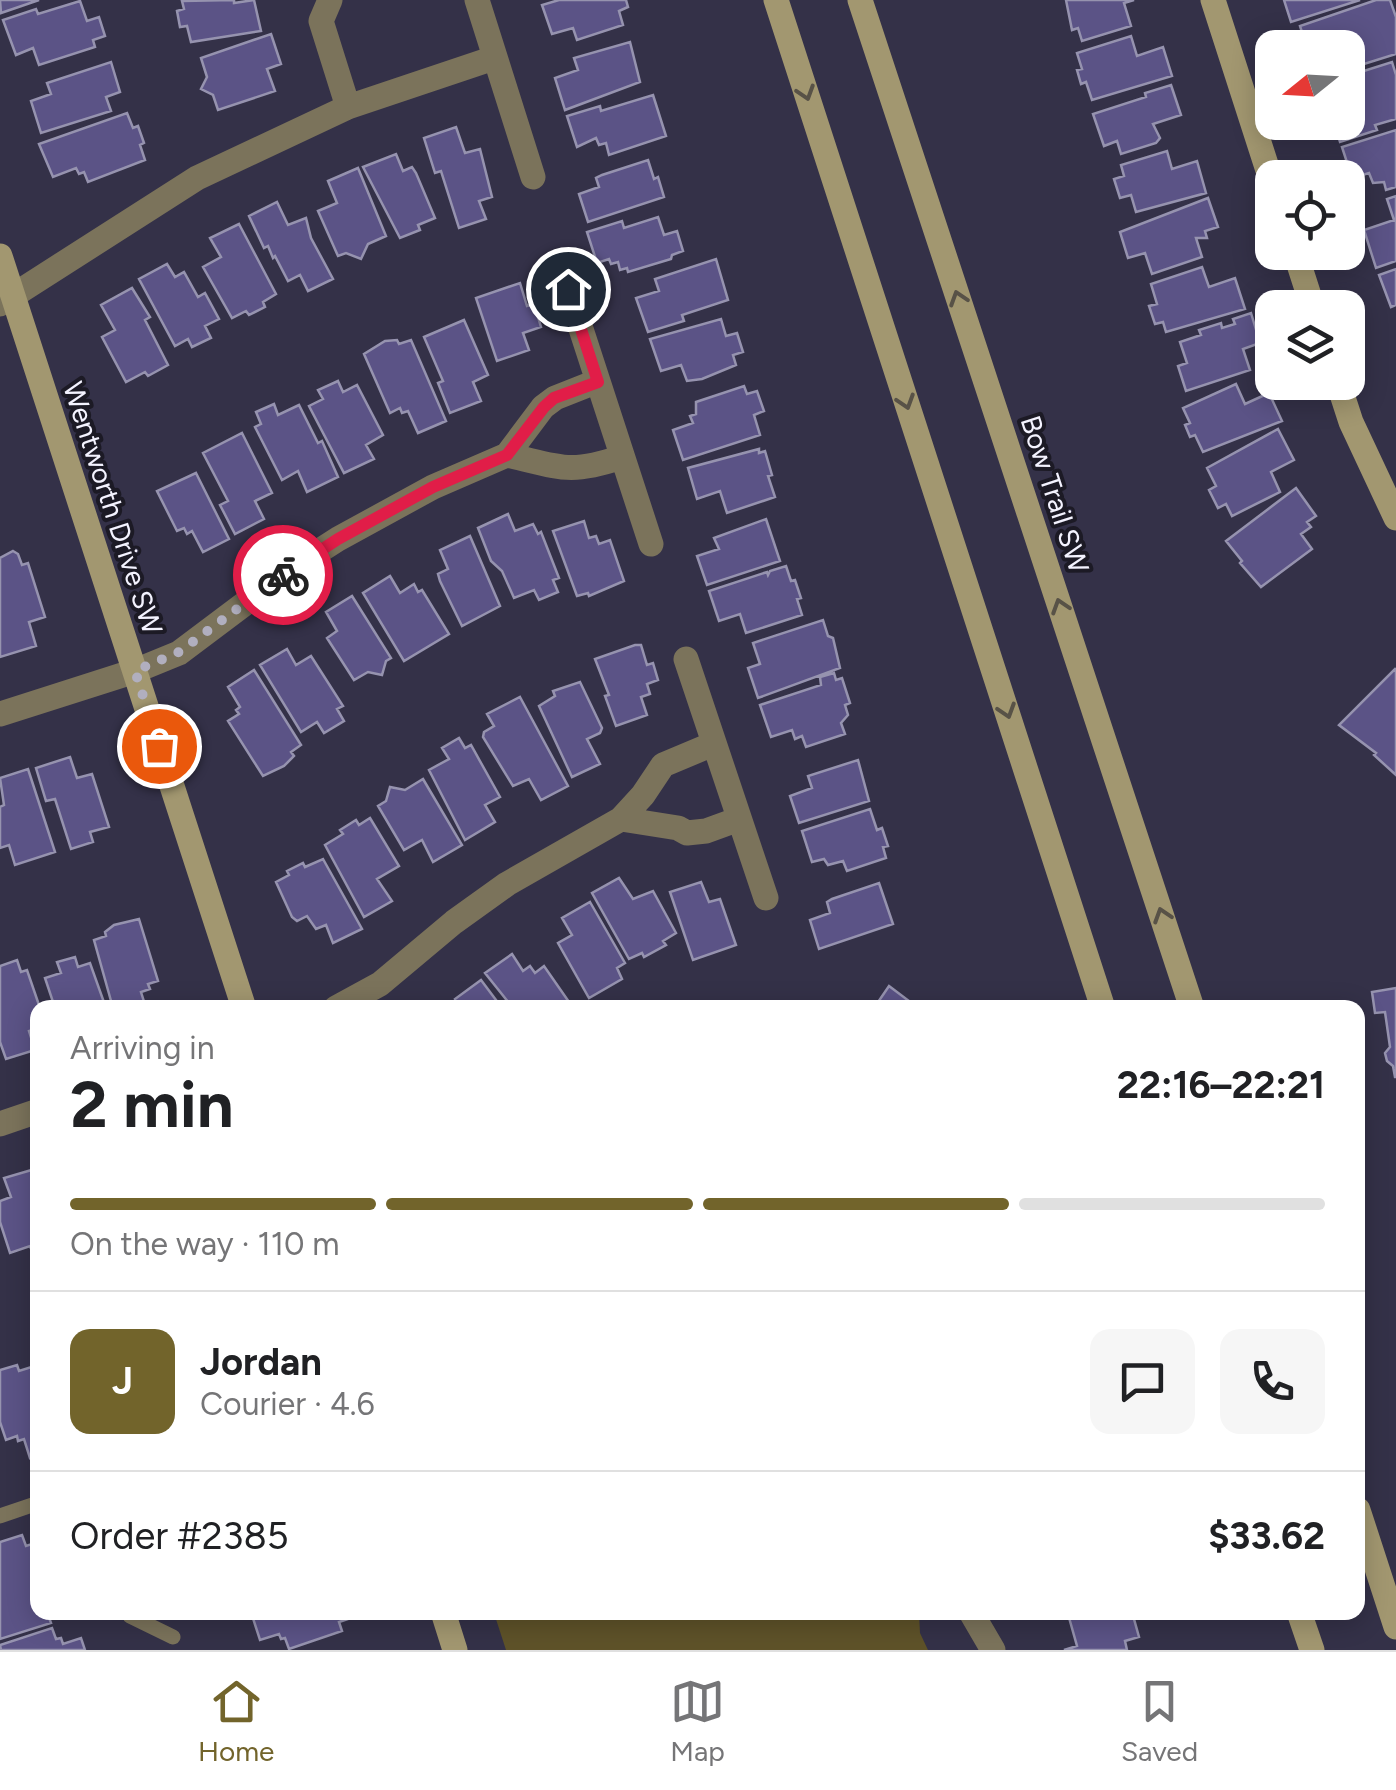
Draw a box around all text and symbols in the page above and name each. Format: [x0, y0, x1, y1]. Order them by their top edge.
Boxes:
north arrow [1255, 30, 1365, 140]
map controls [1255, 30, 1365, 400]
one-way arrow [794, 83, 814, 100]
button: locate [1255, 160, 1365, 270]
pin [526, 247, 611, 332]
icon: home [541, 262, 596, 317]
one-way arrow [950, 290, 970, 307]
button: layers [1255, 290, 1365, 400]
street label: Wentworth Drive SW [56, 377, 170, 639]
one-way arrow [895, 392, 915, 409]
street label: Bow Trail SW [1014, 411, 1096, 577]
courier [233, 525, 333, 625]
icon: bike [256, 548, 311, 603]
one-way arrow [1051, 599, 1071, 616]
one-way arrow [995, 702, 1015, 719]
pin [117, 704, 202, 789]
icon: bag [132, 719, 187, 774]
one-way arrow [1153, 907, 1173, 924]
text: Arriving in [70, 1029, 215, 1067]
text: 22:16–22:21 [1117, 1062, 1325, 1108]
text: 2 min [70, 1065, 234, 1143]
text: On the way · 110 m [70, 1225, 340, 1263]
button: chat [1090, 1329, 1195, 1434]
button: phone [1220, 1329, 1325, 1434]
text: Jordan [200, 1339, 322, 1385]
text: J [112, 1358, 133, 1404]
text: Courier · 4.6 [200, 1385, 375, 1423]
text: Order #2385 [70, 1513, 289, 1559]
text: $33.62 [1208, 1513, 1325, 1559]
tab: Home [198, 1674, 274, 1768]
tab: Map [670, 1674, 725, 1768]
tab: Saved [1121, 1674, 1198, 1768]

